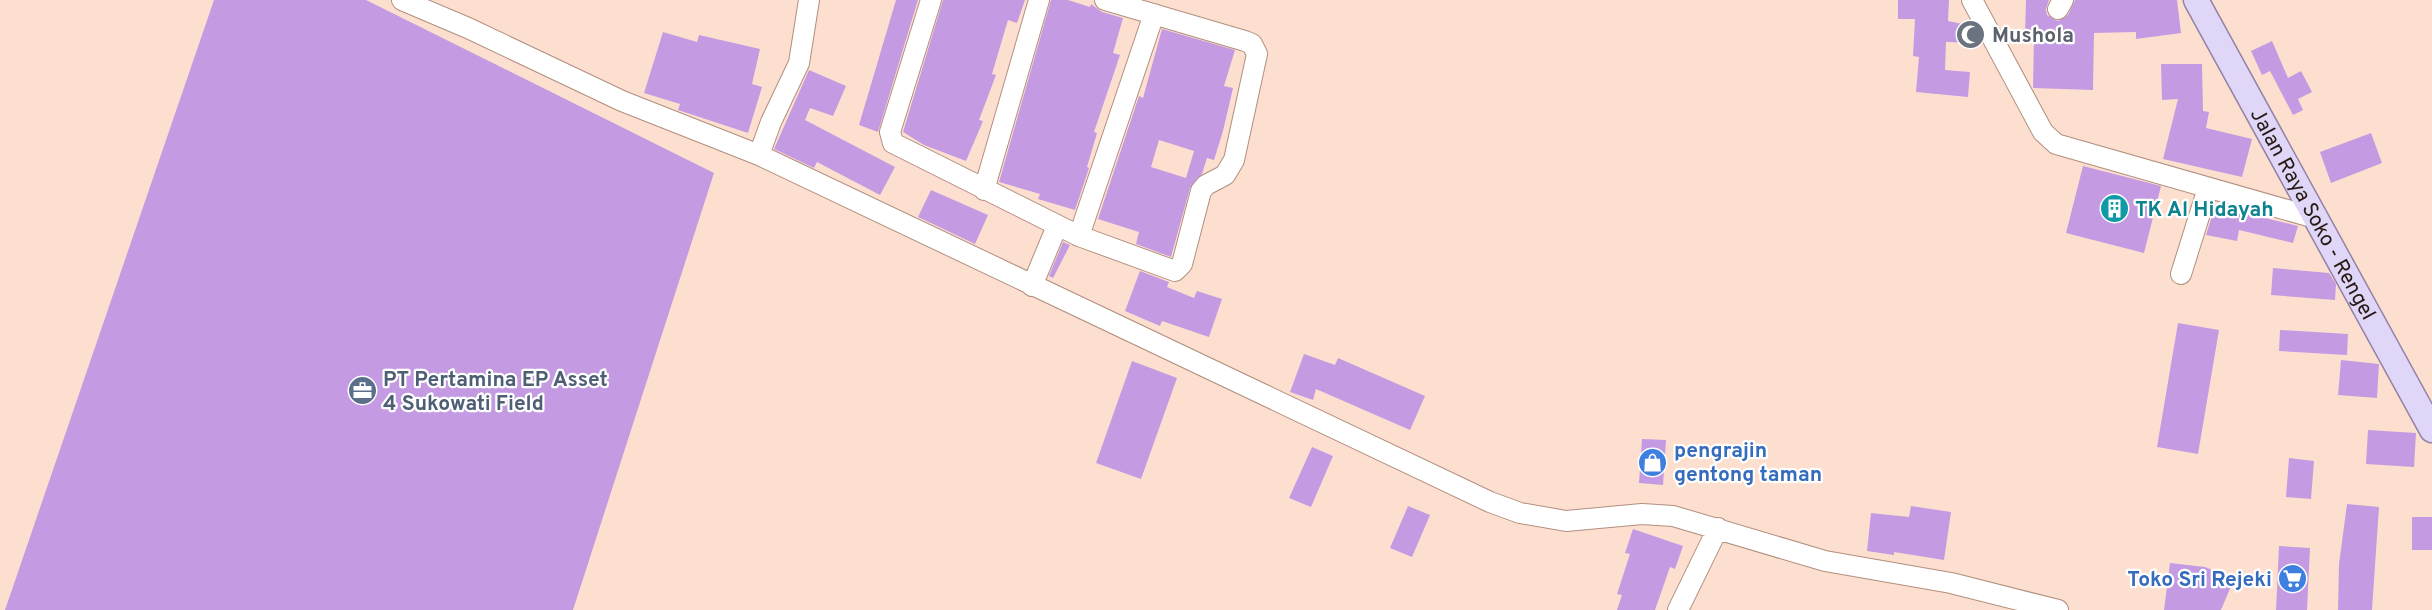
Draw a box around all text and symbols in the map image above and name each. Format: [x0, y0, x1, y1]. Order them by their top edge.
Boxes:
mosque icon: Mushola [1955, 19, 1987, 51]
place label: Mushola [1992, 23, 2074, 50]
street label: Jalan Raya Soko - Rengel [2243, 104, 2381, 325]
building icon: TK Al Hidayah [2098, 193, 2130, 225]
place label: TK Al Hidayah [2135, 197, 2274, 224]
place label: PT Pertamina EP Asset 4 Sukowati Field [383, 367, 608, 418]
office icon: PT Pertamina EP Asset 4 Sukowati Field [346, 375, 378, 407]
place label: pengrajin gentong taman [1674, 438, 1822, 489]
shop icon: pengrajin gentong taman [1637, 446, 1669, 478]
supermarket icon: Toko Sri Rejeki [2277, 563, 2309, 595]
place label: Toko Sri Rejeki [2127, 567, 2272, 594]

